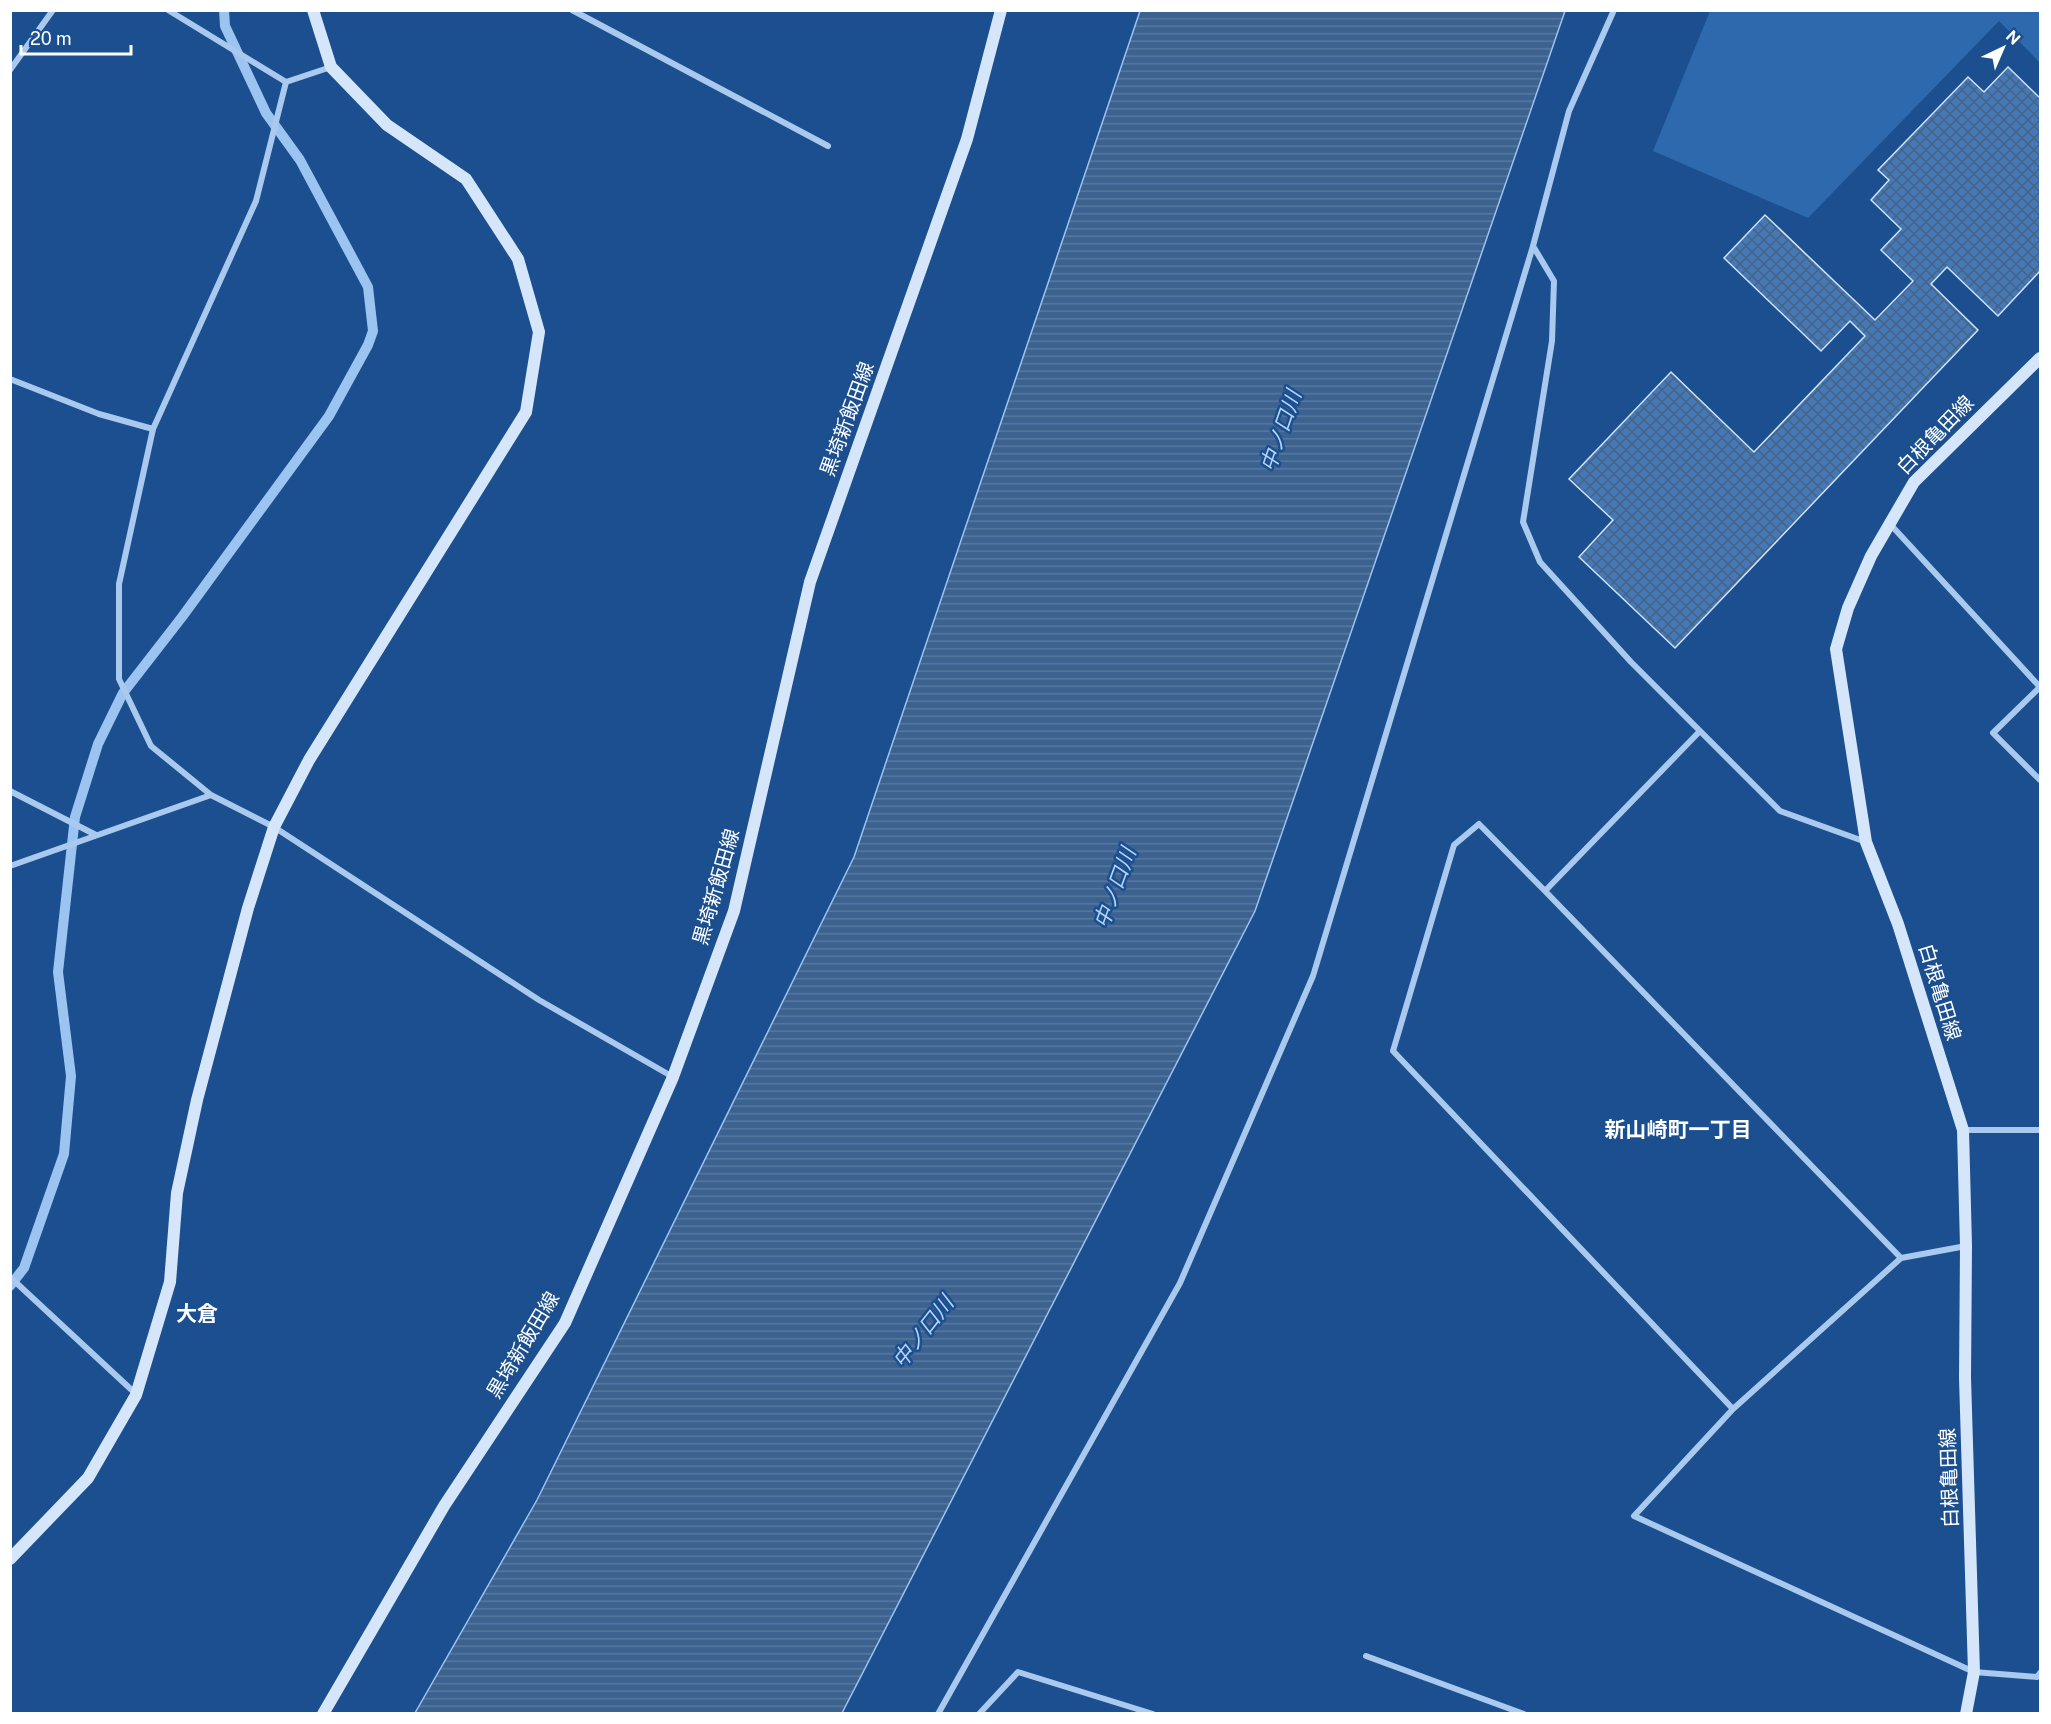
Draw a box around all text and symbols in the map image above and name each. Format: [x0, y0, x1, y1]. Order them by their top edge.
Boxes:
scale bar [21, 18, 130, 56]
north arrow [1973, 18, 2033, 78]
text: N [2002, 26, 2024, 49]
text: 20 m [30, 28, 72, 49]
street label: 黒埼新飯田線 [815, 359, 879, 479]
water label: 中ノ口川 [1255, 385, 1307, 475]
street label: 白根亀田線 [1892, 391, 1978, 479]
street label: 黒埼新飯田線 [688, 826, 744, 948]
water label: 中ノ口川 [1088, 842, 1141, 932]
street label: 白根亀田線 [1914, 941, 1966, 1043]
district label: 新山崎町一丁目 [1605, 1117, 1752, 1142]
street label: 黒埼新飯田線 [482, 1287, 564, 1403]
water label: 中ノ口川 [887, 1289, 960, 1372]
district label: 大倉 [176, 1301, 218, 1326]
street label: 白根亀田線 [1935, 1428, 1963, 1528]

